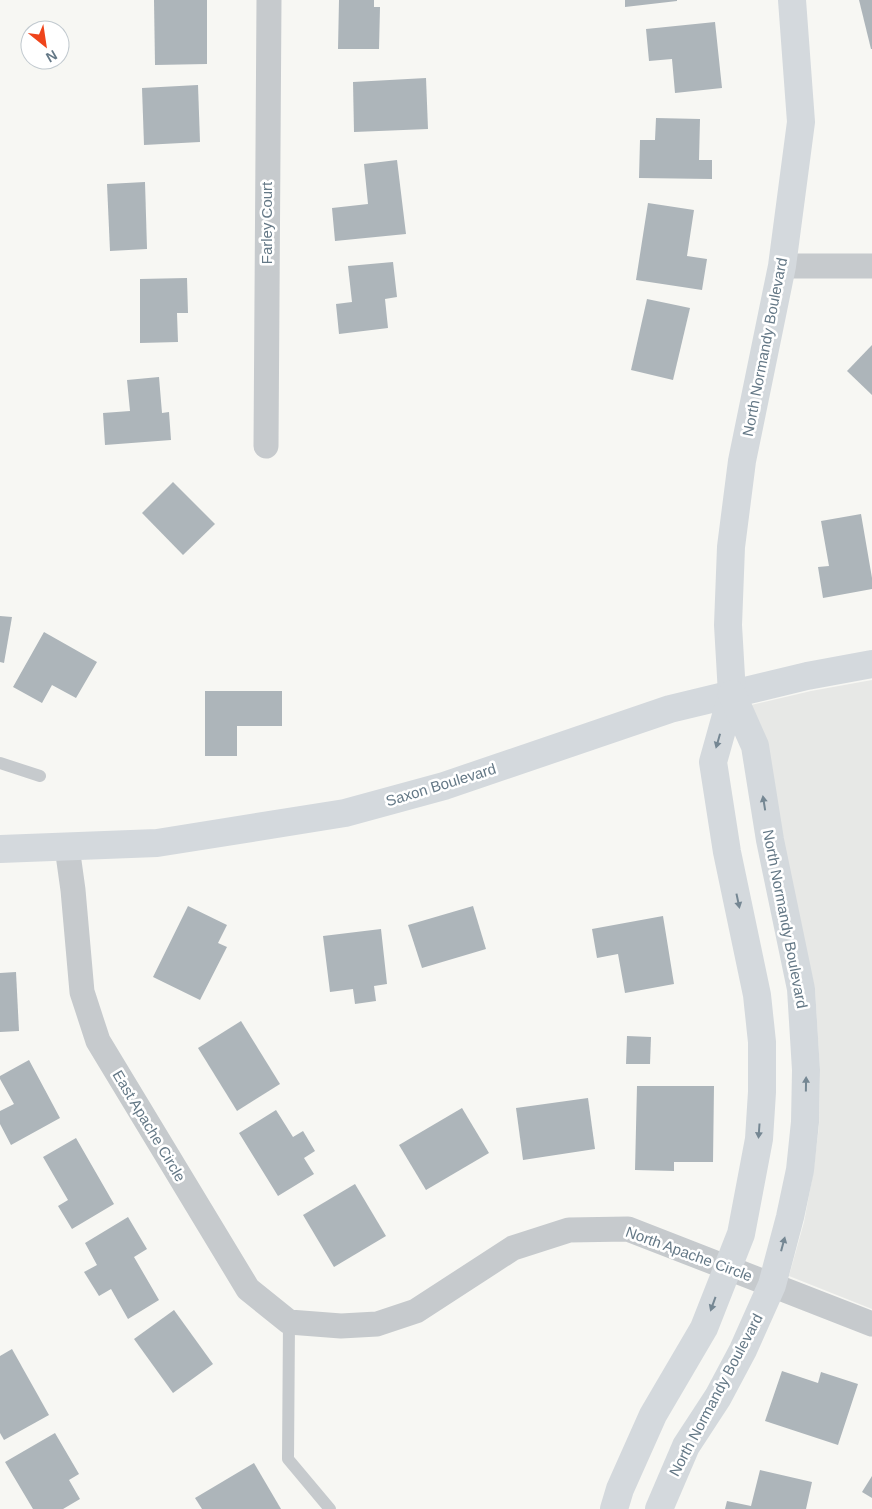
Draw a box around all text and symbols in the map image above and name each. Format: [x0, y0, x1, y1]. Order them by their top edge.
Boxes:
north arrow [20, 20, 70, 70]
text: N [43, 47, 60, 66]
street label: Farley Court [258, 181, 275, 264]
street label: North Normandy Boulevard [739, 256, 790, 438]
one-way arrow [714, 734, 722, 749]
street label: Saxon Boulevard [384, 760, 498, 809]
one-way arrow [759, 794, 767, 810]
street label: North Normandy Boulevard [760, 828, 811, 1010]
one-way arrow [734, 893, 742, 908]
street label: East Apache Circle [110, 1067, 189, 1184]
one-way arrow [802, 1076, 810, 1092]
one-way arrow [755, 1123, 763, 1139]
street label: North Apache Circle [624, 1223, 755, 1284]
one-way arrow [779, 1237, 787, 1252]
one-way arrow [709, 1297, 717, 1312]
street label: North Normandy Boulevard [665, 1311, 766, 1479]

